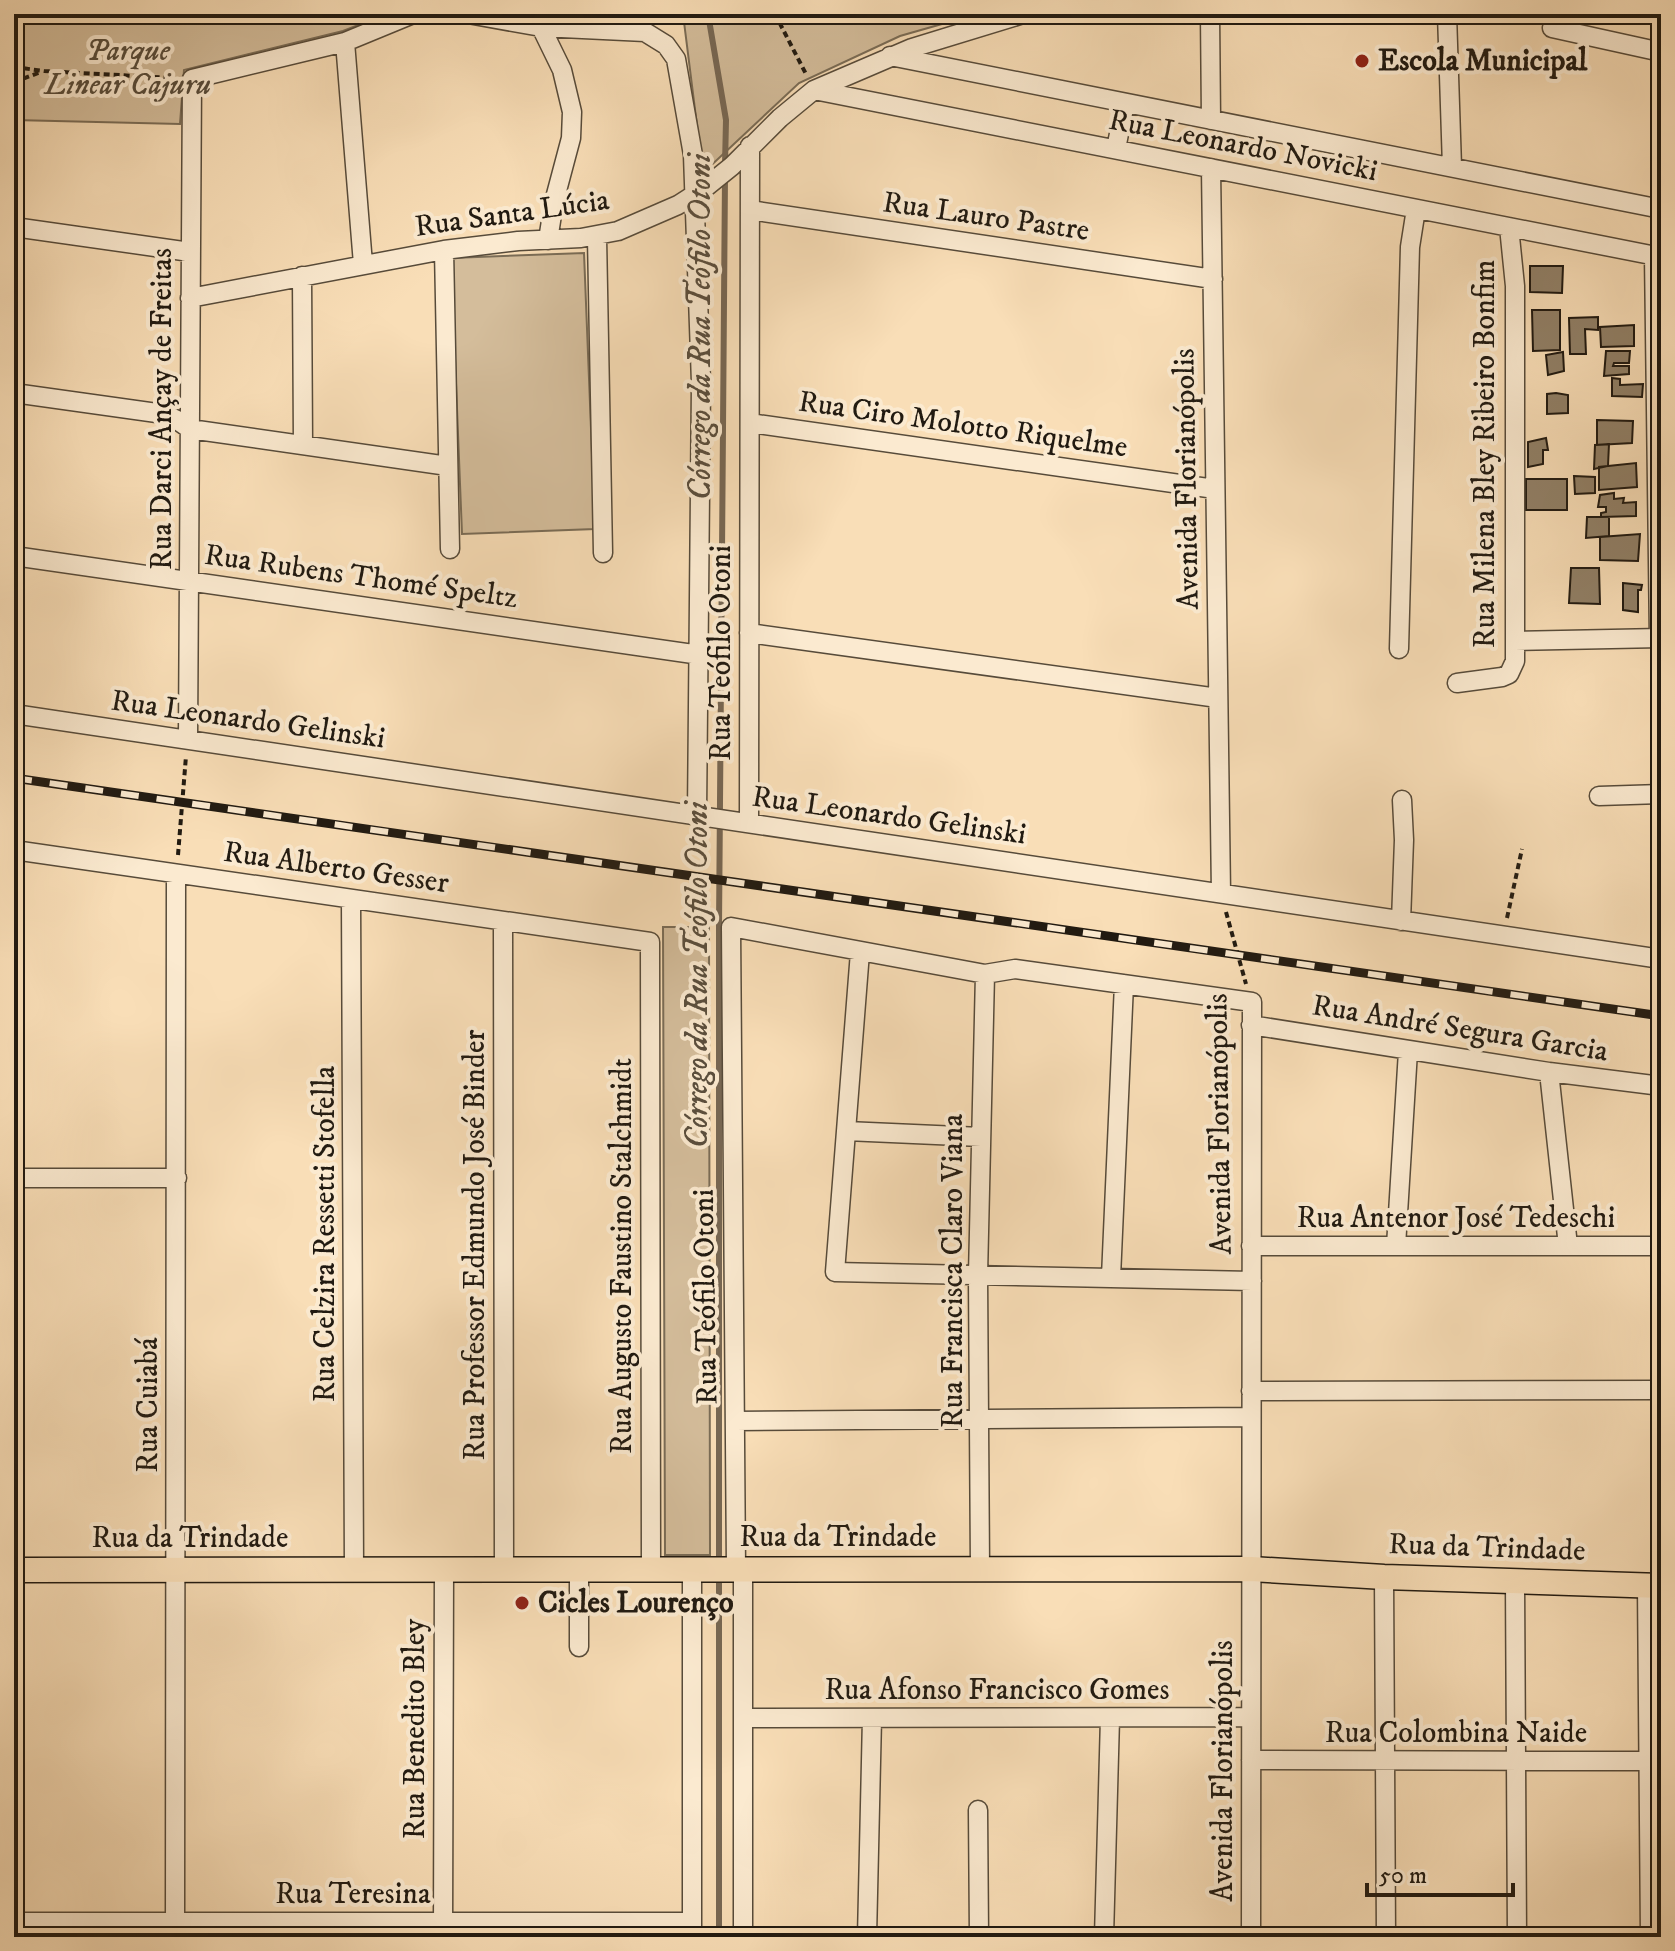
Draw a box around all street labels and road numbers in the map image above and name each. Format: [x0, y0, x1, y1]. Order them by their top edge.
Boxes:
street label: Rua Leonardo Novicki [1106, 102, 1380, 190]
street label: Rua Santa Lúcia [412, 182, 612, 246]
street label: Rua Lauro Pastre [880, 184, 1092, 250]
street label: Rua Darci Ançay de Freitas [144, 248, 181, 570]
street label: Rua Milena Bley Ribeiro Bonfim [1467, 260, 1504, 648]
street label: Avenida Florianópolis [1166, 348, 1208, 610]
street label: Rua Ciro Molotto Riquelme [796, 384, 1130, 466]
street label: Rua Rubens Thomé Speltz [202, 537, 520, 617]
street label: Rua Teófilo Otoni [703, 545, 740, 761]
street label: Rua Leonardo Gelinski [109, 682, 387, 758]
street label: Rua Leonardo Gelinski [750, 778, 1028, 854]
street label: Rua Alberto Gesser [221, 834, 451, 902]
street label: Rua André Segura Garcia [1309, 987, 1611, 1071]
street label: Avenida Florianópolis [1199, 993, 1241, 1255]
street label: Rua Professor Edmundo José Binder [457, 1030, 494, 1460]
street label: Rua Augusto Faustino Stalchmidt [604, 1058, 641, 1454]
street label: Rua Celzira Ressetti Stofella [307, 1065, 344, 1402]
street label: Rua Francisca Claro Viana [935, 1114, 972, 1428]
street label: Rua Teófilo Otoni [686, 1189, 726, 1405]
street label: Rua Antenor José Tedeschi [1297, 1200, 1615, 1237]
street label: Rua Cuiabá [130, 1337, 167, 1473]
street label: Rua da Trindade [740, 1519, 937, 1556]
street label: Rua da Trindade [92, 1520, 289, 1557]
street label: Rua da Trindade [1388, 1526, 1586, 1570]
street label: Rua Benedito Bley [397, 1618, 434, 1839]
street label: Avenida Florianópolis [1205, 1640, 1242, 1902]
street label: Rua Afonso Francisco Gomes [825, 1672, 1169, 1709]
street label: Rua Colombina Naide [1325, 1715, 1587, 1752]
street label: Rua Teresina [275, 1876, 431, 1913]

